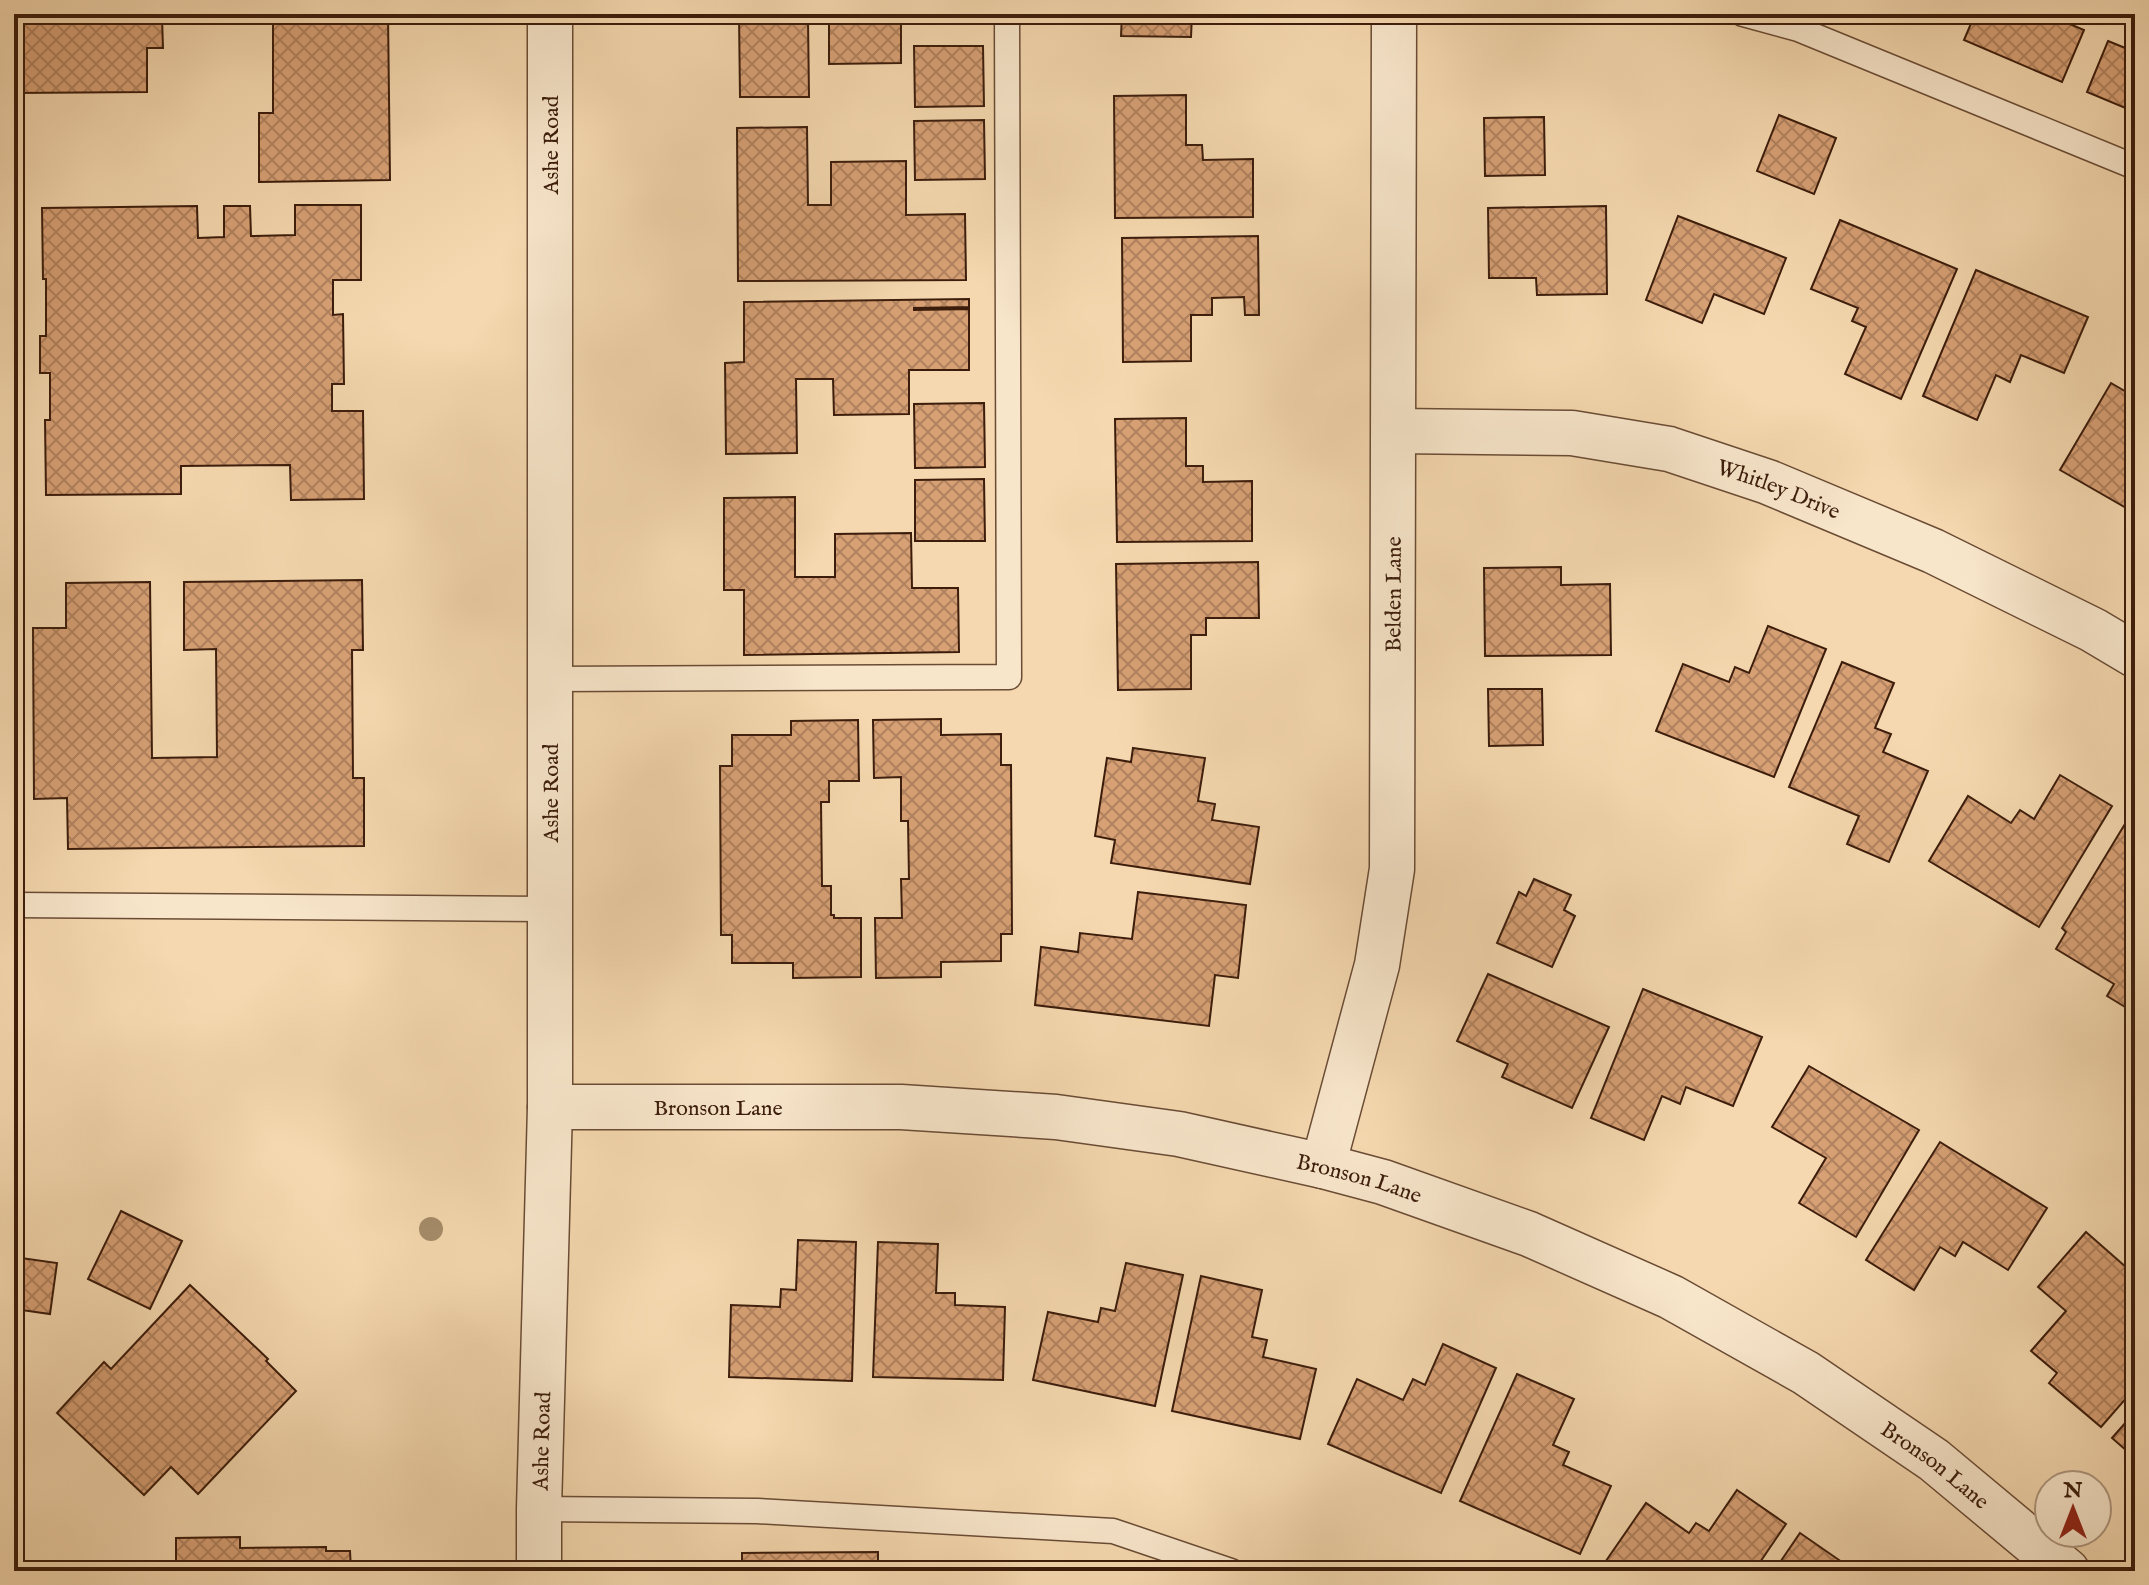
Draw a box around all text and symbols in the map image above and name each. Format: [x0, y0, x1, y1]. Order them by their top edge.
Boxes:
street label: Ashe Road [538, 95, 566, 195]
street label: Whitley Drive [1713, 454, 1844, 527]
street label: Belden Lane [1381, 536, 1409, 652]
street label: Ashe Road [538, 743, 566, 843]
street label: Bronson Lane [653, 1095, 783, 1123]
street label: Bronson Lane [1294, 1149, 1425, 1211]
street label: Ashe Road [527, 1391, 558, 1492]
street label: Bronson Lane [1875, 1416, 1994, 1516]
north arrow [2033, 1469, 2113, 1549]
text: N [2062, 1477, 2083, 1505]

